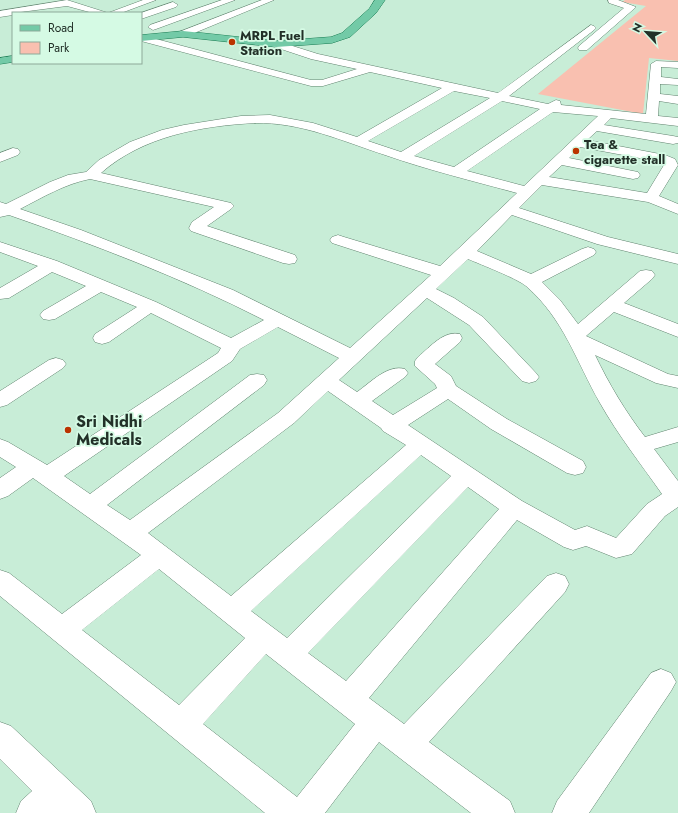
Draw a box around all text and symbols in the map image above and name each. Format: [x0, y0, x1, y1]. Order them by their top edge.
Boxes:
legend [12, 12, 142, 64]
north arrow [626, 12, 666, 52]
text: Road [48, 19, 74, 37]
text: N [628, 20, 646, 35]
place label: MRPL Fuel Station [240, 26, 304, 60]
marker: MRPL Fuel Station [227, 37, 237, 47]
text: Park [48, 39, 70, 57]
place label: Tea & cigarette stall [584, 135, 665, 169]
marker: Tea & cigarette stall [571, 146, 581, 156]
place label: Sri Nidhi Medicals [76, 410, 142, 451]
marker: Sri Nidhi Medicals [63, 425, 73, 435]

